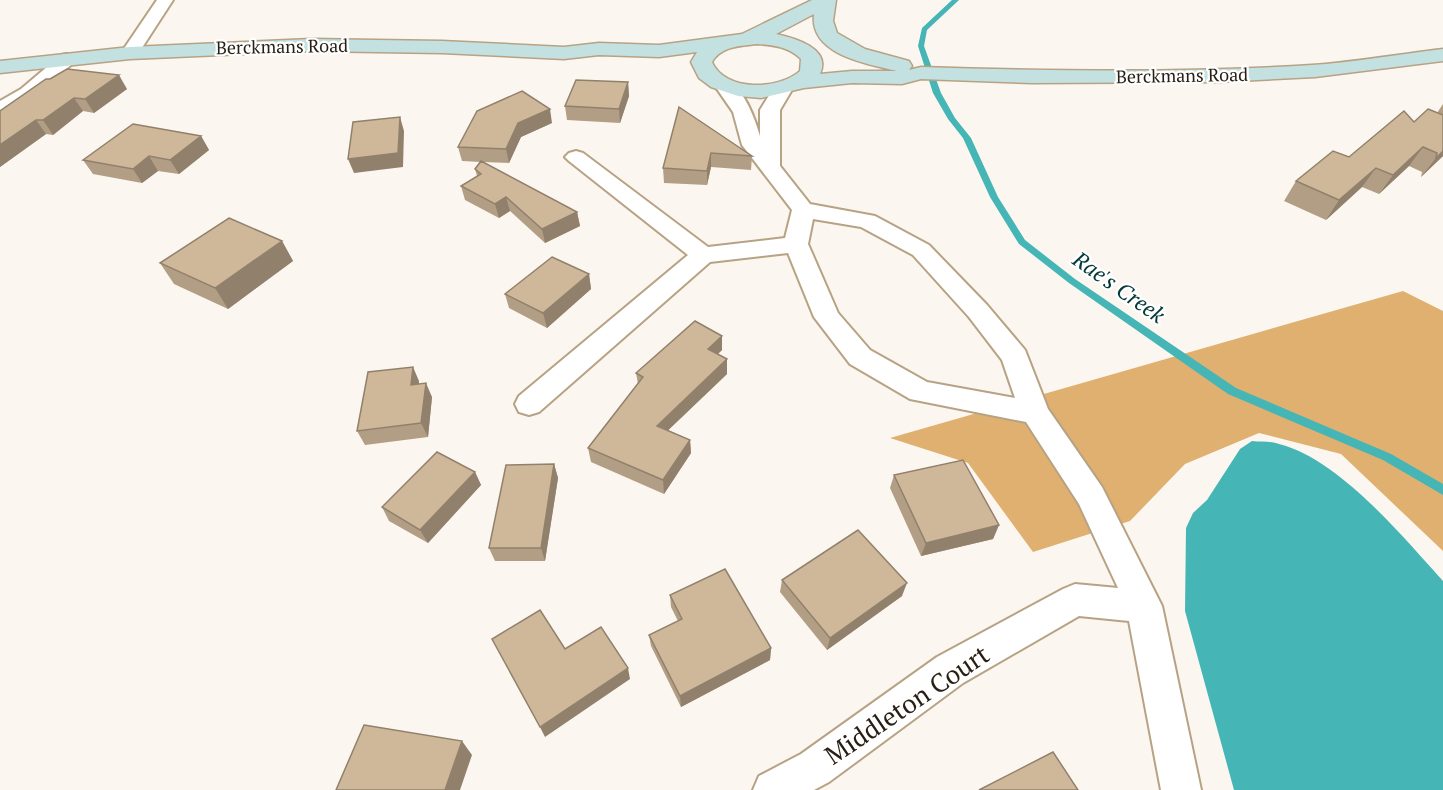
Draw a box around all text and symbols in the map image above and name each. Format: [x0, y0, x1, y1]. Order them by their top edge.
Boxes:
street label: Berckmans Road [216, 33, 348, 59]
street label: Berckmans Road [1116, 62, 1248, 88]
water label: Rae's Creek [1067, 244, 1171, 329]
street label: Middleton Court [818, 636, 995, 772]

